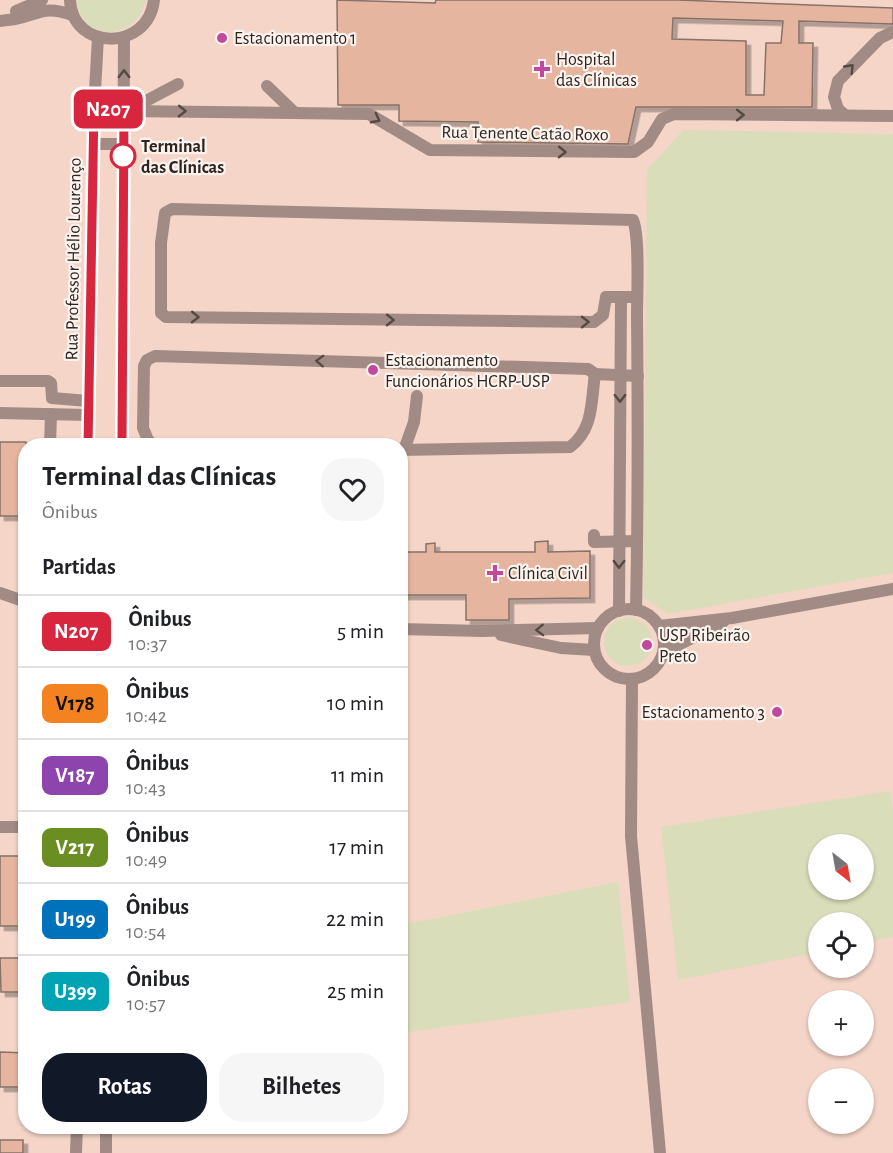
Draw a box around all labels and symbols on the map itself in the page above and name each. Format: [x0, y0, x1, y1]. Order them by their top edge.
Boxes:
place label: Estacionamento 1 [234, 30, 356, 48]
marker: Estacionamento 1 [215, 31, 229, 45]
place label: Hospital das Clínicas [556, 51, 637, 90]
marker: Hospital das Clínicas [533, 60, 551, 78]
one-way arrow [843, 65, 854, 76]
one-way arrow [118, 70, 130, 79]
line badge: N207 [66, 90, 150, 128]
one-way arrow [178, 105, 187, 118]
one-way arrow [735, 109, 744, 121]
one-way arrow [370, 112, 380, 123]
street label: Rua Tenente Catão Roxo [441, 124, 609, 144]
place label: Terminal das Clínicas [141, 138, 224, 177]
marker: Terminal das Clínicas [110, 143, 136, 169]
one-way arrow [558, 146, 567, 158]
street label: Rua Professor Hélio Lourenço [63, 157, 85, 361]
one-way arrow [191, 311, 200, 323]
one-way arrow [386, 314, 395, 326]
one-way arrow [580, 316, 589, 328]
place label: Estacionamento Funcionários HCRP-USP [385, 352, 550, 391]
one-way arrow [315, 355, 324, 367]
marker: Estacionamento Funcionários HCRP-USP [366, 363, 380, 377]
one-way arrow [614, 393, 626, 402]
one-way arrow [613, 560, 625, 569]
marker: Clínica Civil [486, 564, 504, 582]
place label: Clínica Civil [508, 565, 588, 583]
one-way arrow [536, 623, 545, 636]
place label: USP Ribeirão Preto [659, 627, 750, 666]
marker: USP Ribeirão Preto [640, 638, 654, 652]
place label: Estacionamento 3 [642, 704, 765, 722]
marker: Estacionamento 3 [770, 705, 784, 719]
north arrow [808, 834, 874, 900]

